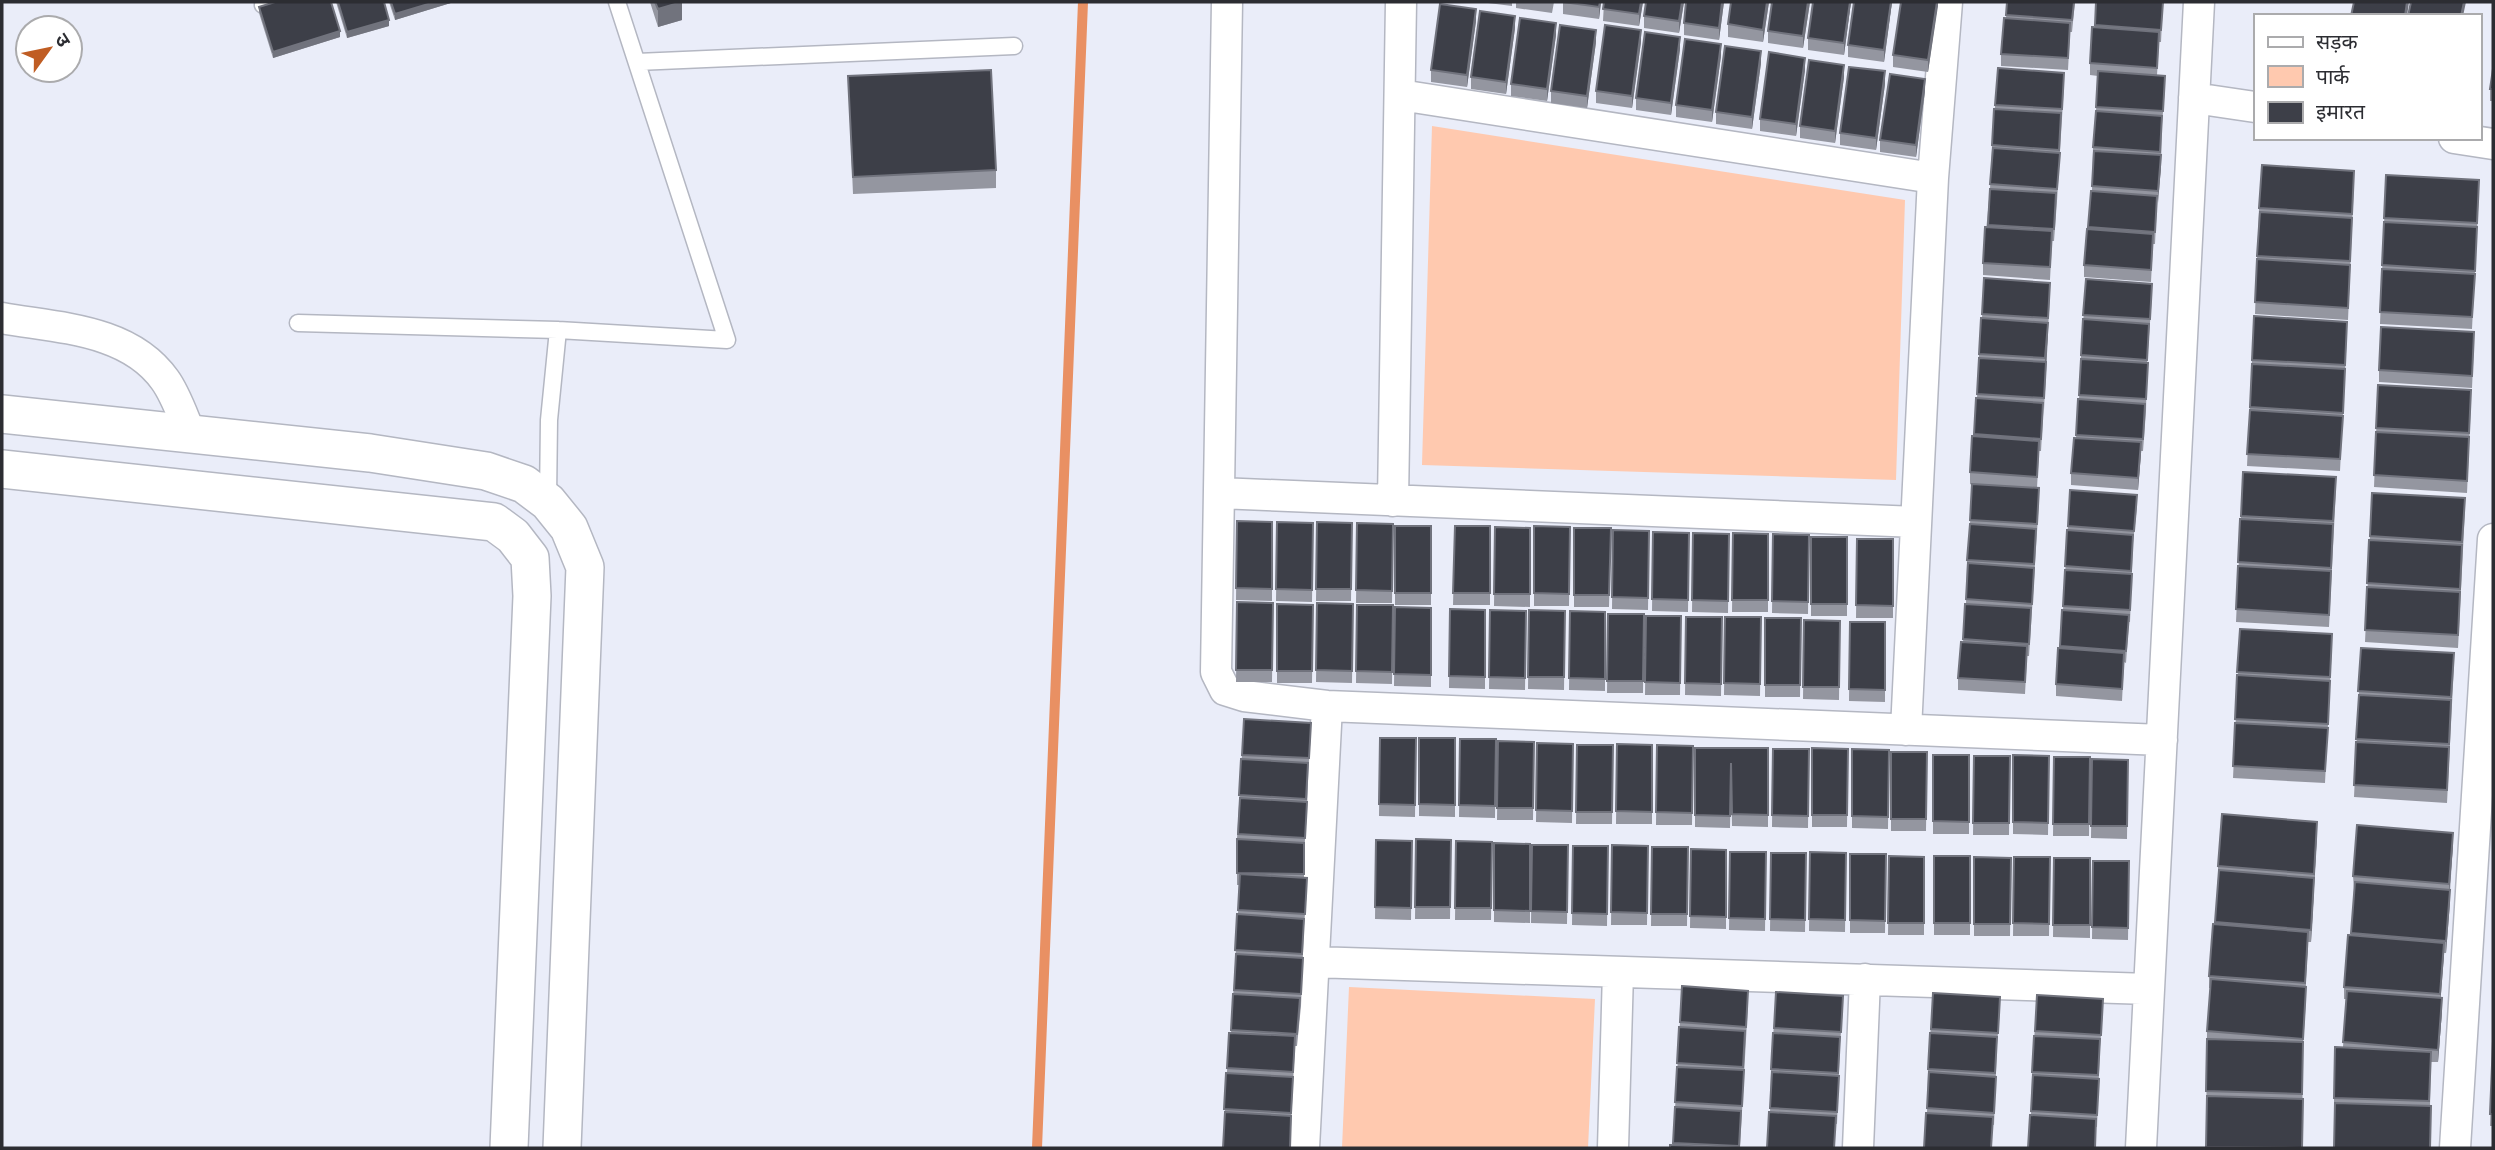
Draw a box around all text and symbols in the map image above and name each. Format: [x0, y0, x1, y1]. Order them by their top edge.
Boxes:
north arrow [14, 14, 84, 84]
legend [2254, 14, 2481, 140]
text: उ [51, 30, 75, 51]
text: सड़क [2316, 30, 2358, 53]
text: पार्क [2316, 65, 2350, 88]
text: इमारत [2316, 100, 2366, 123]

